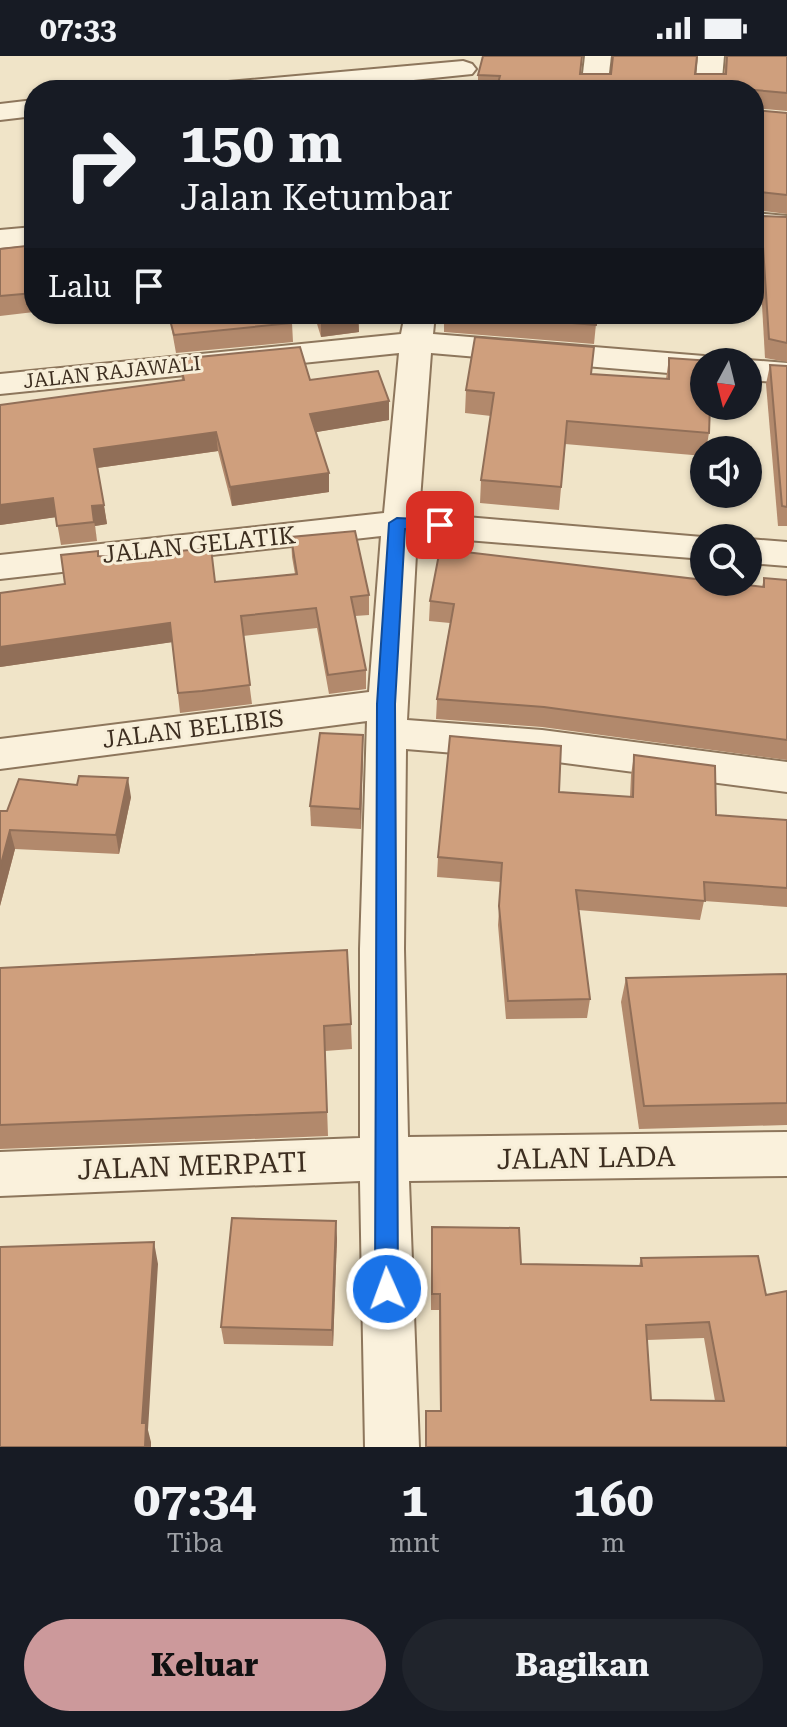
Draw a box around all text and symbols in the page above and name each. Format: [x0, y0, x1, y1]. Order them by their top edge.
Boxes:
text: 07:33 [40, 11, 117, 46]
text: 150 m [180, 110, 342, 176]
icon: right [48, 112, 152, 216]
text: Jalan Ketumbar [180, 177, 453, 219]
icon: arrive [127, 264, 171, 308]
text: Lalu [48, 269, 111, 304]
north arrow [690, 348, 762, 420]
map controls [690, 348, 762, 596]
street label: JALAN RAJAWALI [22, 351, 202, 393]
button: sound [690, 436, 762, 508]
pin [406, 491, 474, 559]
icon: arrive [418, 503, 462, 547]
street label: JALAN GELATIK [101, 521, 298, 569]
button: search [690, 524, 762, 596]
street label: JALAN BELIBIS [101, 704, 285, 754]
street label: JALAN LADA [496, 1140, 676, 1176]
street label: JALAN MERPATI [77, 1145, 307, 1187]
position arrow [345, 1247, 429, 1331]
text: 07:34 [133, 1472, 256, 1528]
text: 1 [401, 1472, 428, 1528]
text: 160 [573, 1472, 654, 1528]
text: Tiba [167, 1528, 223, 1558]
text: mnt [389, 1528, 440, 1558]
text: m [601, 1528, 625, 1558]
button: Keluar [24, 1619, 386, 1711]
button: Bagikan [402, 1619, 763, 1711]

